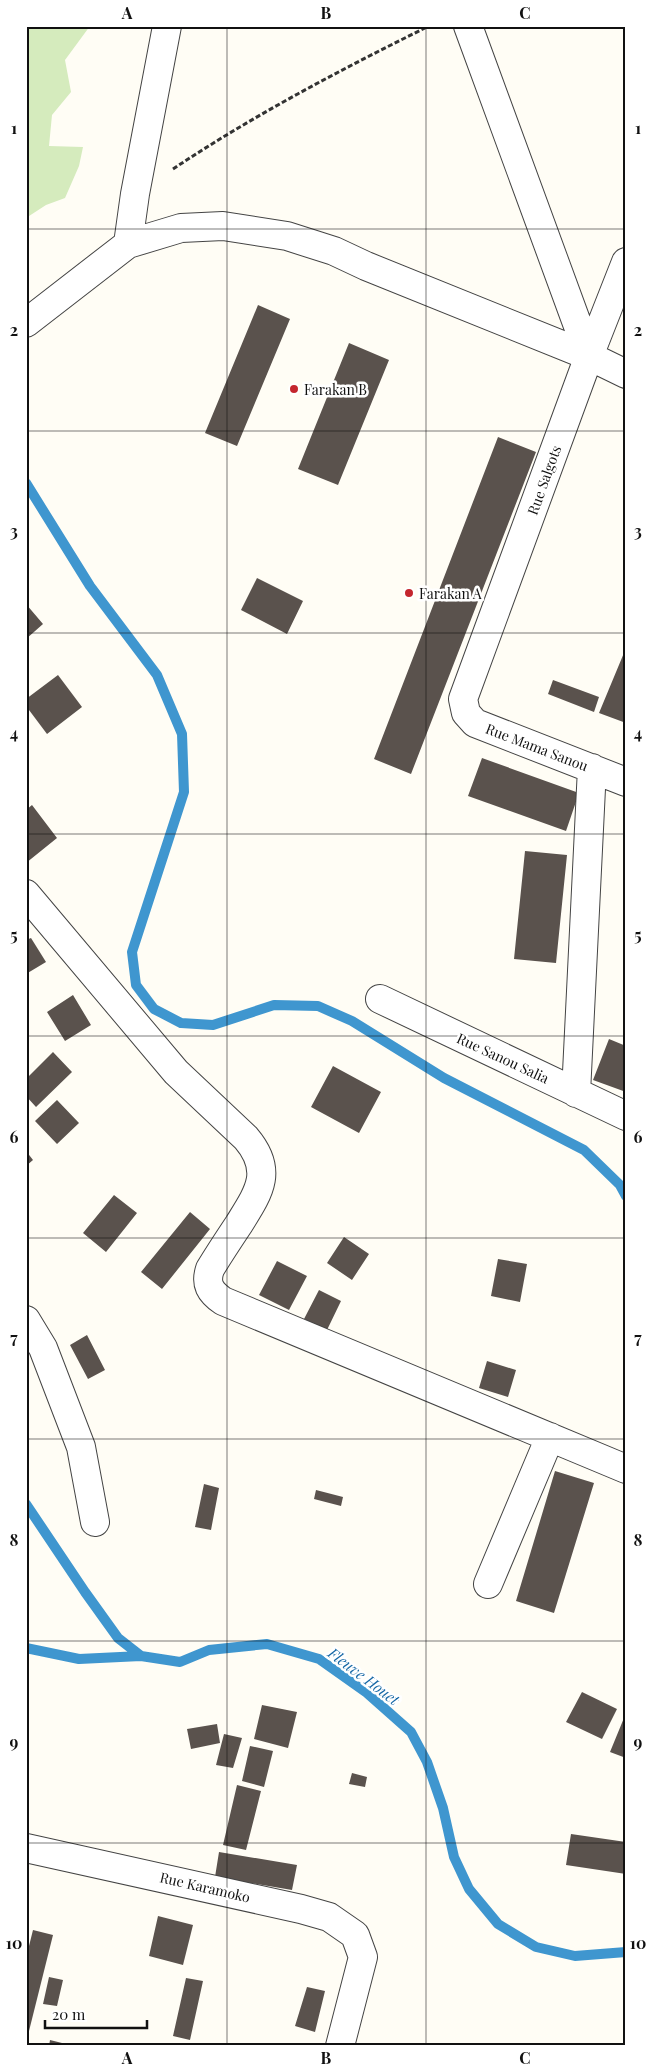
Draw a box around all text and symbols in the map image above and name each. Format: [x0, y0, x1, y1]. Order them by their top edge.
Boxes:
text: A [121, 2, 133, 23]
text: B [321, 2, 332, 23]
text: C [519, 2, 531, 23]
text: 1 [11, 117, 17, 138]
text: 1 [635, 117, 641, 138]
text: 2 [10, 319, 18, 340]
text: 2 [634, 319, 642, 340]
place label: Farakan B [304, 380, 367, 399]
marker: Farakan B [288, 383, 300, 395]
street label: Rue Salgots [523, 443, 565, 517]
text: 3 [10, 520, 18, 541]
text: 3 [634, 520, 642, 541]
place label: Farakan A [419, 584, 482, 603]
marker: Farakan A [403, 587, 415, 599]
street label: Rue Mama Sanou [483, 719, 591, 775]
text: 4 [10, 722, 18, 743]
text: 4 [634, 722, 642, 743]
text: 5 [10, 924, 18, 945]
text: 5 [634, 924, 642, 945]
street label: Rue Sanou Salia [454, 1028, 552, 1088]
text: 6 [10, 1126, 19, 1147]
text: 6 [634, 1126, 643, 1147]
text: 7 [10, 1327, 18, 1348]
text: 7 [634, 1327, 642, 1348]
text: 8 [10, 1529, 19, 1550]
text: 8 [634, 1529, 643, 1550]
water label: Fleuve Houet [324, 1642, 404, 1710]
text: 9 [10, 1731, 19, 1752]
text: 9 [634, 1731, 643, 1752]
street label: Rue Karamoko [158, 1867, 252, 1907]
text: 10 [6, 1932, 22, 1953]
text: 10 [630, 1932, 646, 1953]
scale bar [45, 1997, 148, 2029]
text: 20 m [52, 2004, 86, 2024]
text: A [121, 2047, 133, 2068]
text: B [321, 2047, 332, 2068]
text: C [519, 2047, 531, 2068]

